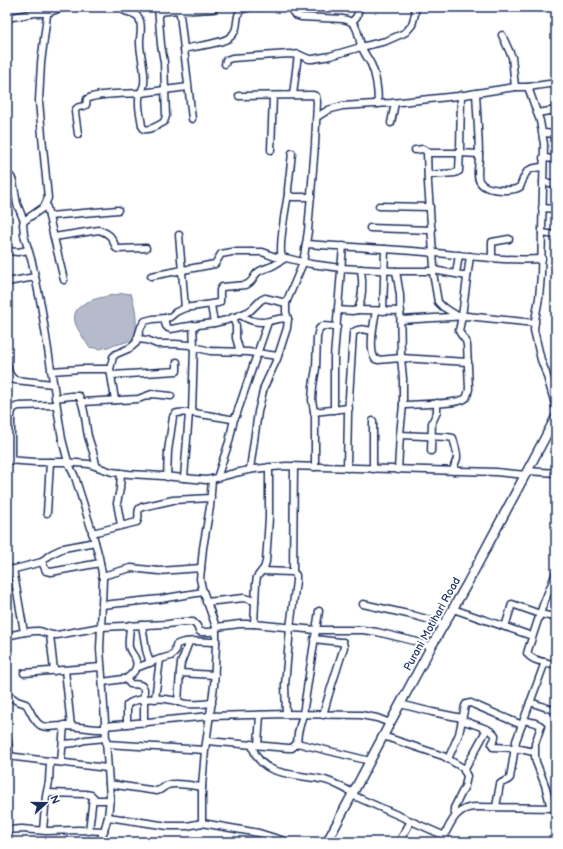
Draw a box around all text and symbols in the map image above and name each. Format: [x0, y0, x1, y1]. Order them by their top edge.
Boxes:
street label: Purani Motihari Road [401, 575, 463, 673]
north arrow [26, 783, 66, 823]
text: N [47, 793, 62, 806]

